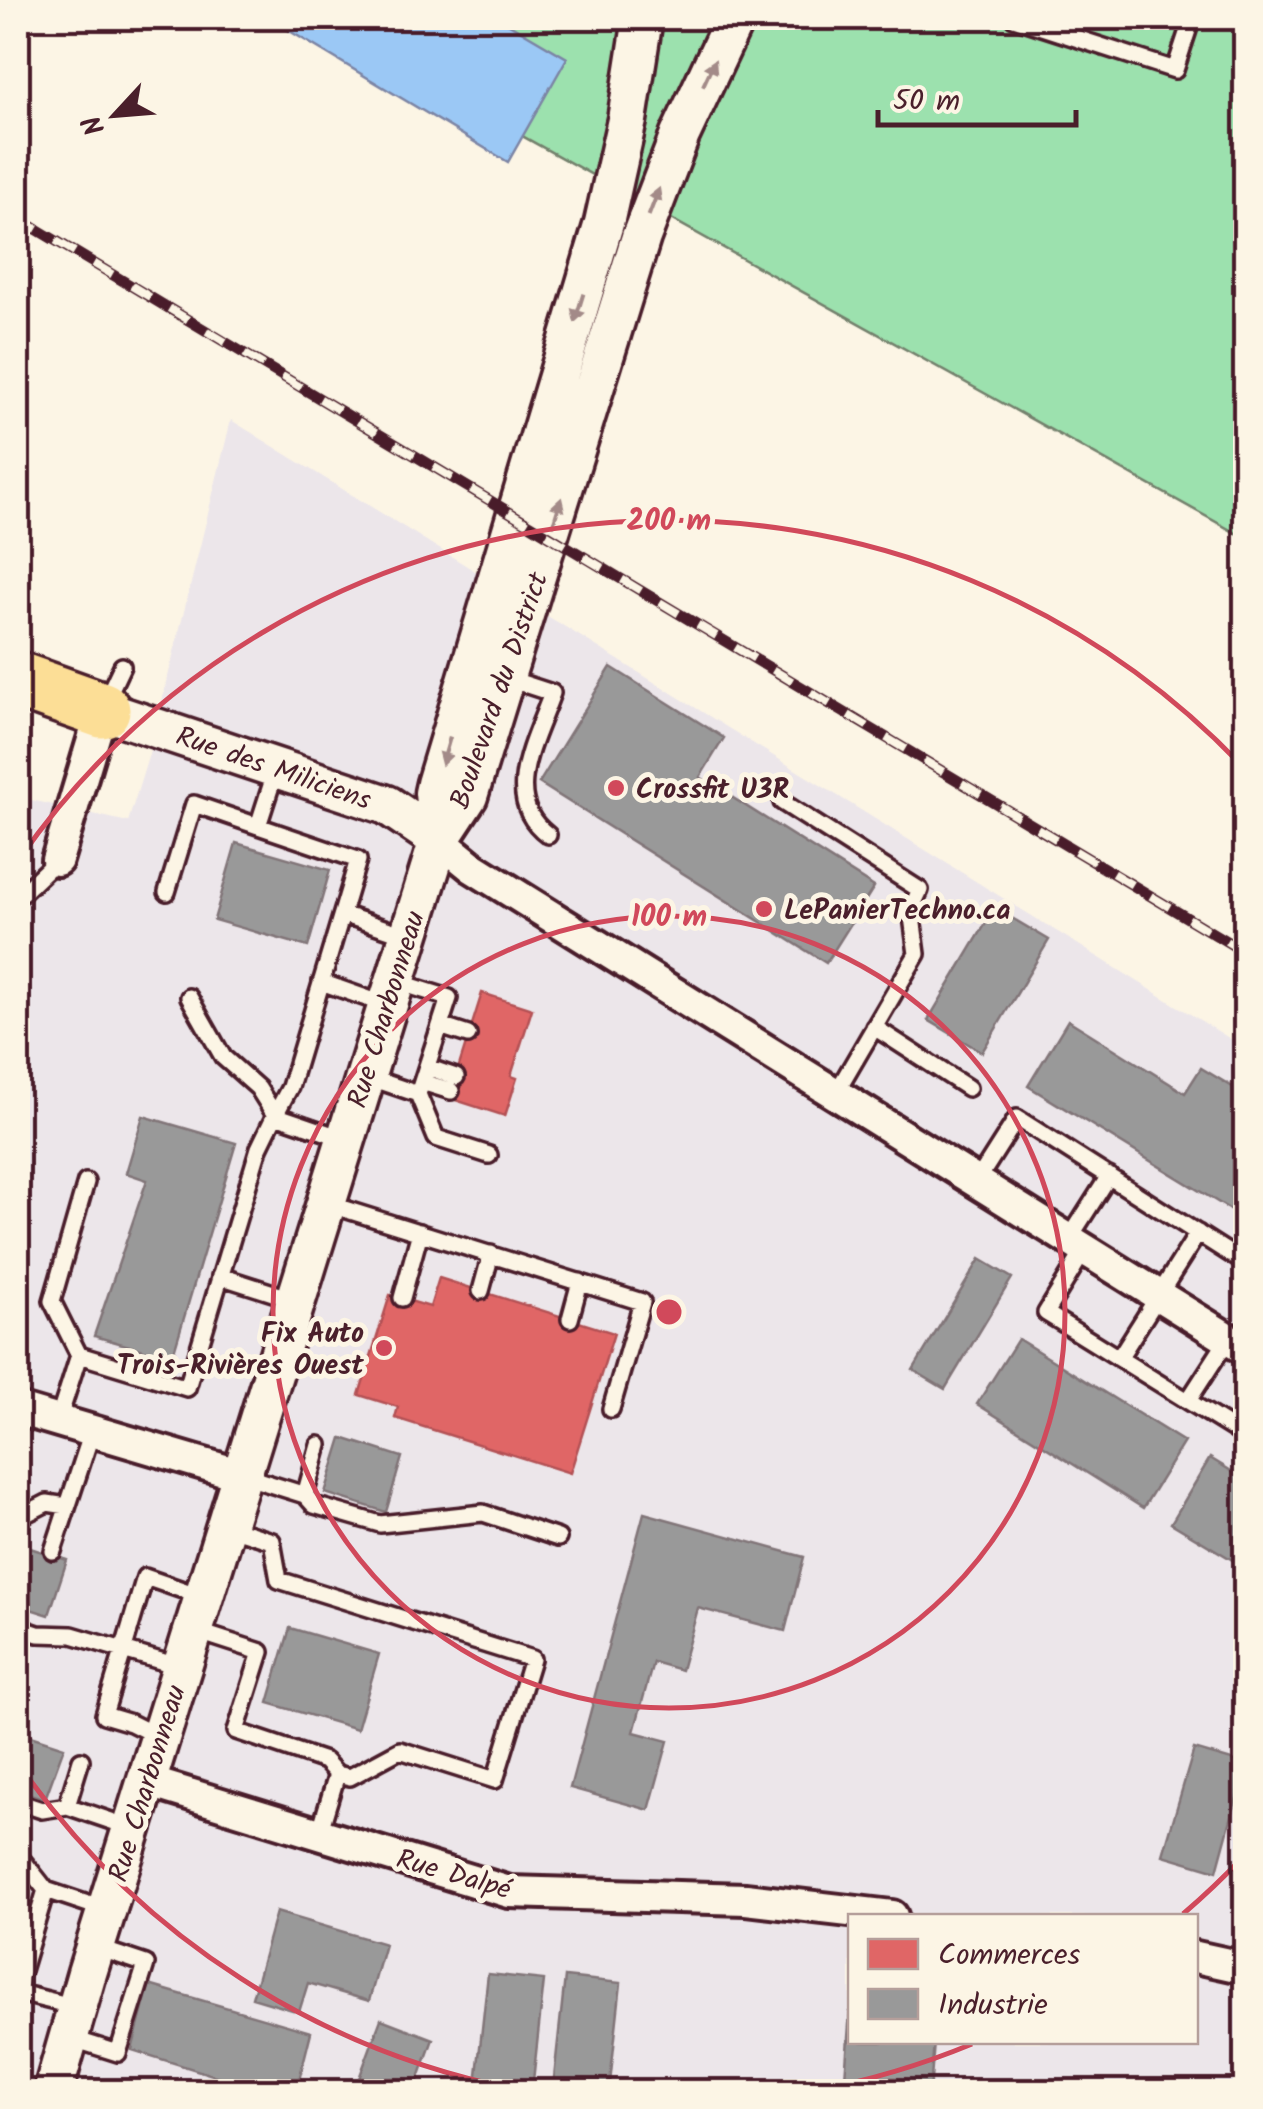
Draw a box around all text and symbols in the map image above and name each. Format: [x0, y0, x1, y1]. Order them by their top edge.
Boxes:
one-way arrow [700, 58, 717, 87]
north arrow [65, 65, 165, 165]
scale bar [878, 65, 1076, 127]
text: 50 m [893, 78, 960, 126]
text: N [71, 107, 119, 143]
one-way arrow [646, 187, 662, 217]
one-way arrow [571, 293, 586, 323]
one-way arrow [550, 496, 565, 527]
text: 200 m [627, 498, 711, 546]
street label: Boulevard du District [439, 565, 562, 816]
street label: Rue des Miliciens [169, 715, 377, 824]
one-way arrow [438, 736, 453, 766]
place label: Crossfit U3R [636, 768, 789, 813]
marker: Crossfit U3R [605, 777, 627, 799]
place label: LePanierTechno.ca [784, 889, 1010, 934]
text: 100 m [631, 894, 707, 942]
marker: LePanierTechno.ca [753, 898, 775, 920]
street label: Rue Charbonneau [336, 905, 439, 1114]
centre of rings [651, 1294, 687, 1330]
place label: Fix Auto Trois-Rivières Ouest [117, 1312, 364, 1389]
marker: Fix Auto Trois-Rivières Ouest [373, 1337, 395, 1359]
street label: Rue Charbonneau [97, 1679, 200, 1888]
street label: Rue Dalpé [391, 1838, 518, 1914]
legend [848, 1914, 1198, 2044]
text: Commerces [938, 1932, 1081, 1980]
text: Industrie [938, 1982, 1048, 2030]

